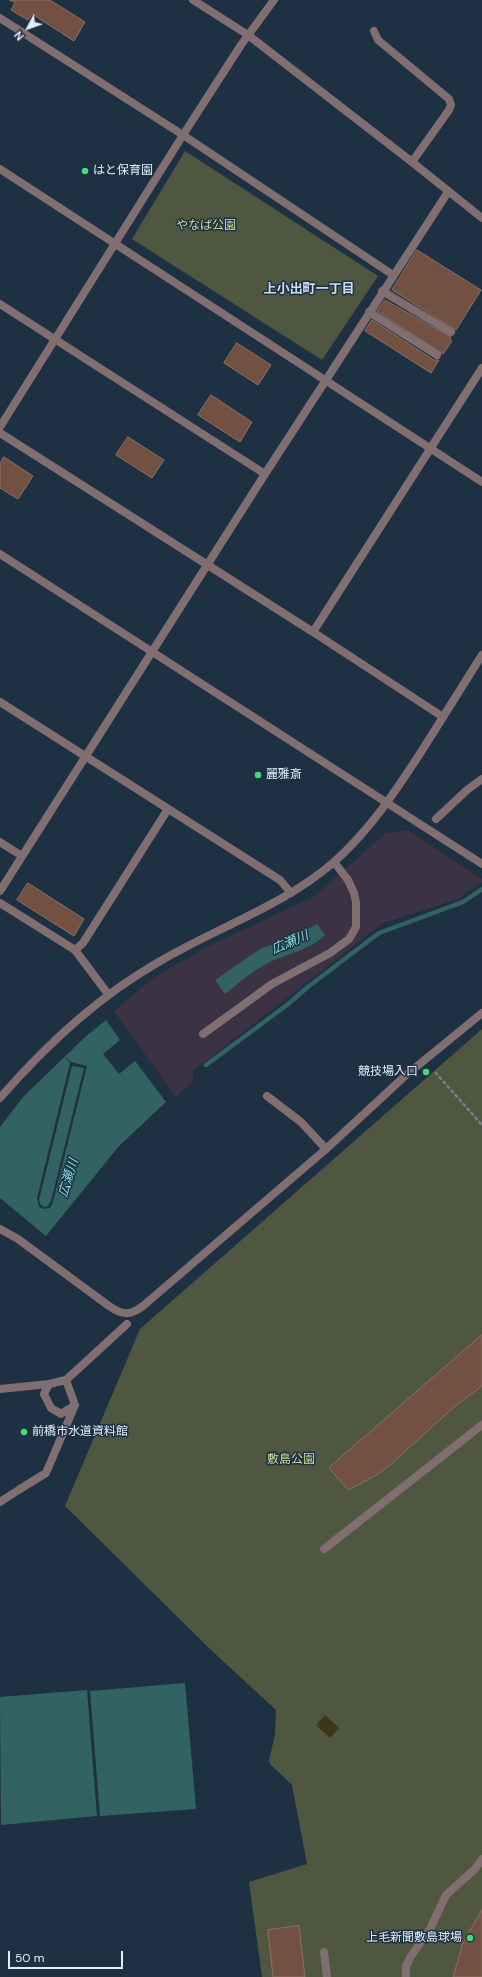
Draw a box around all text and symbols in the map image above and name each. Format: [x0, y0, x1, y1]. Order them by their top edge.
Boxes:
north arrow [8, 8, 48, 48]
text: N [11, 28, 27, 43]
place label: はと保育園 [93, 164, 153, 178]
marker: はと保育園 [80, 166, 90, 176]
park label: やなば公園 [176, 219, 236, 233]
district label: 上小出町一丁目 [264, 282, 354, 298]
place label: 麗雅斎 [266, 768, 302, 782]
marker: 麗雅斎 [253, 770, 263, 780]
water label: 広瀬川 [269, 928, 311, 958]
place label: 競技場入口 [358, 1065, 418, 1079]
marker: 競技場入口 [421, 1067, 431, 1077]
water label: 広瀬川 [56, 1157, 82, 1199]
place label: 前橋市水道資料館 [32, 1425, 128, 1439]
marker: 前橋市水道資料館 [19, 1427, 29, 1437]
park label: 敷島公園 [267, 1453, 315, 1467]
place label: 上毛新聞敷島球場 [366, 1931, 462, 1945]
marker: 上毛新聞敷島球場 [465, 1933, 475, 1943]
scale bar [10, 1943, 125, 1969]
text: 50 m [15, 1950, 44, 1966]

